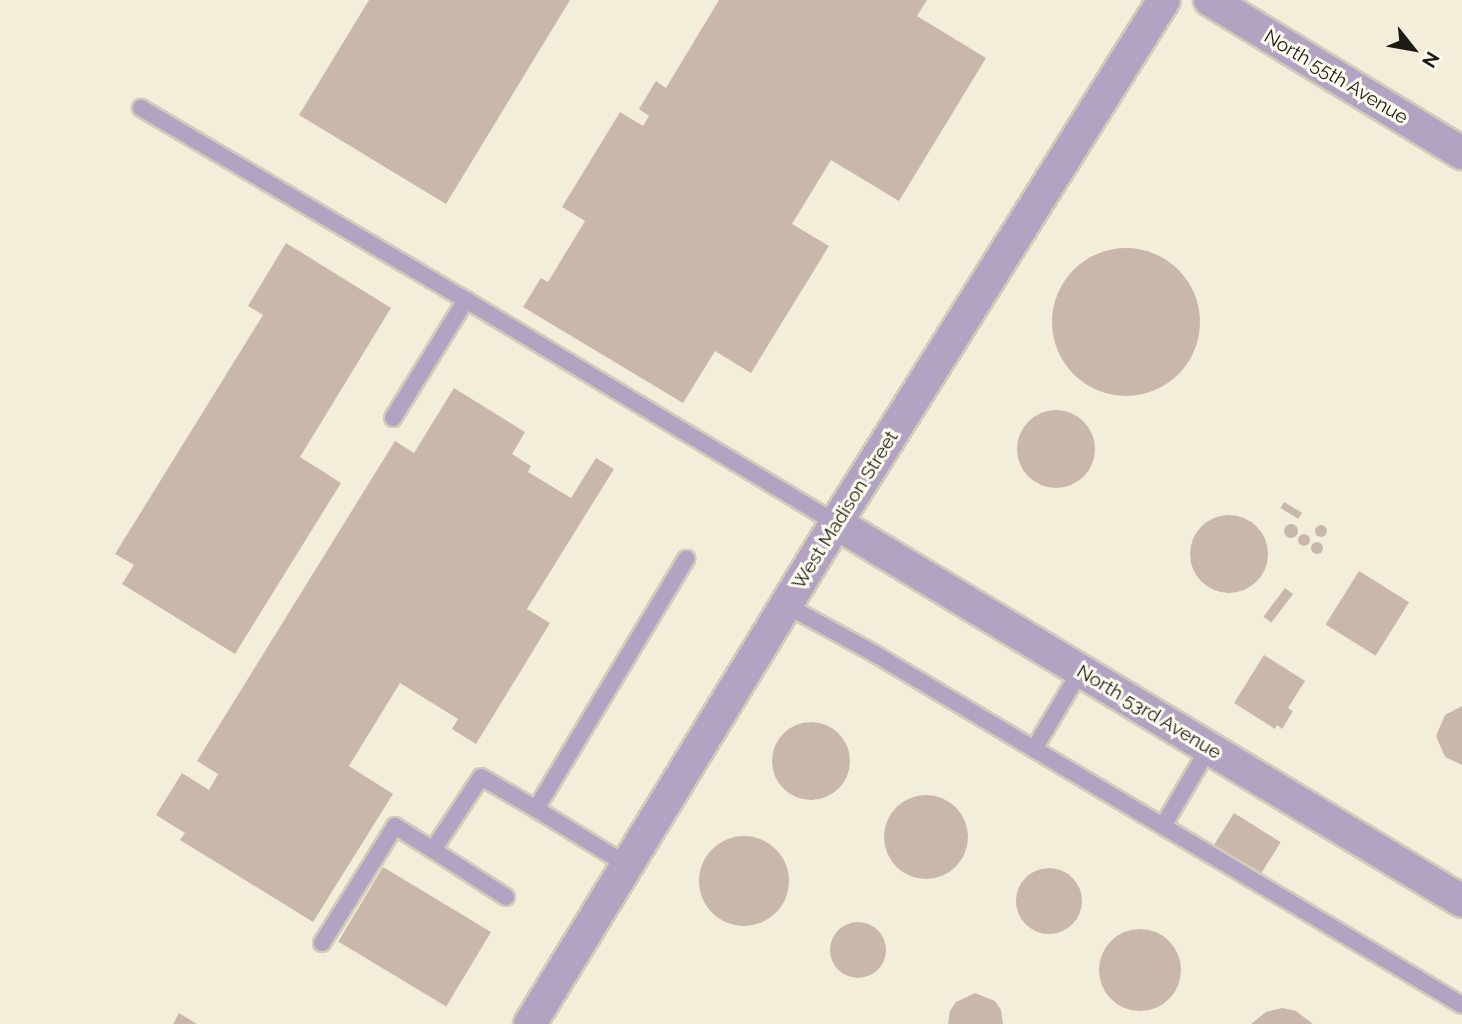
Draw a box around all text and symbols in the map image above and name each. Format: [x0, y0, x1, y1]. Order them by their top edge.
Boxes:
north arrow [1378, 14, 1448, 84]
street label: North 55th Avenue [1260, 25, 1412, 129]
text: N [1418, 48, 1444, 72]
street label: West Madison Street [787, 427, 903, 593]
street label: North 53rd Avenue [1072, 660, 1226, 764]

